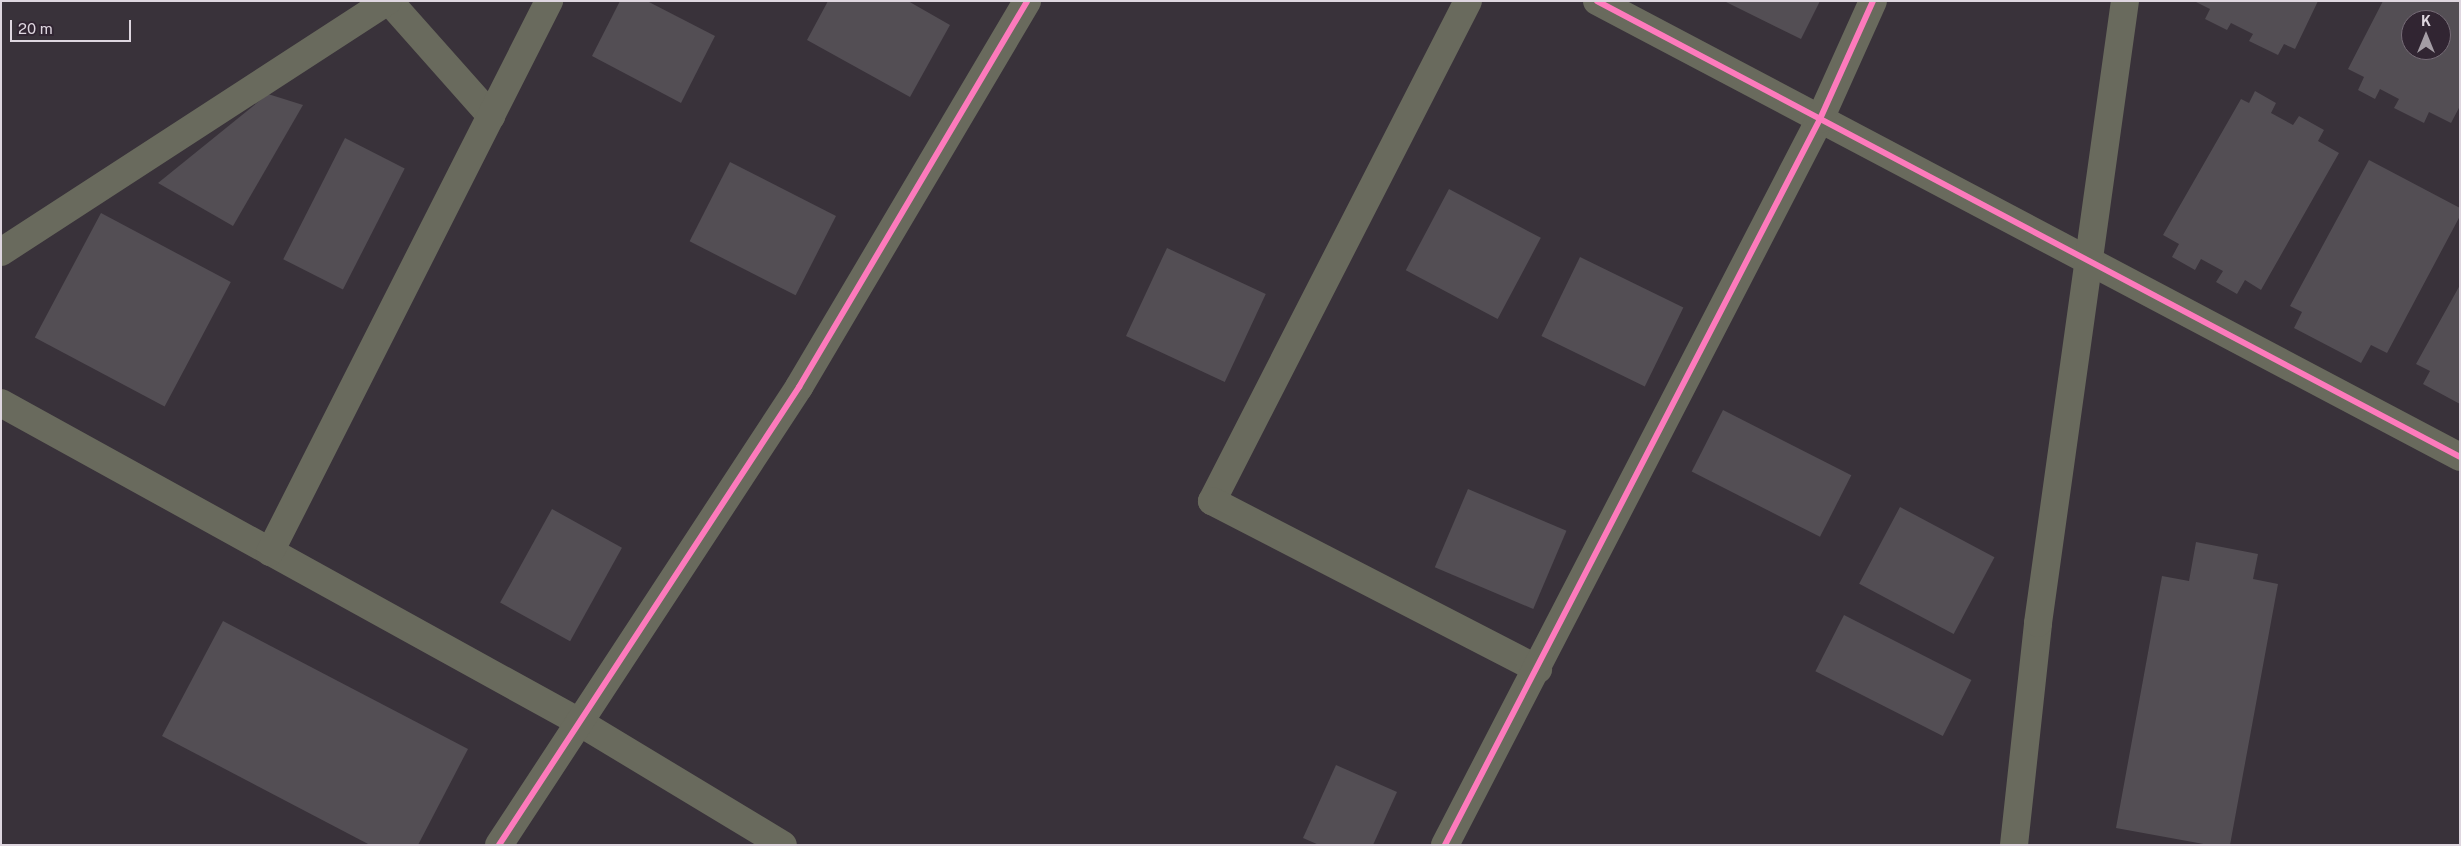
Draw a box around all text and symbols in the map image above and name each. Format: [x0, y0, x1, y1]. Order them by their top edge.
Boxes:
scale bar [12, 10, 134, 42]
north arrow [2401, 10, 2451, 60]
text: K [2421, 13, 2431, 29]
text: 20 m [18, 20, 53, 37]

